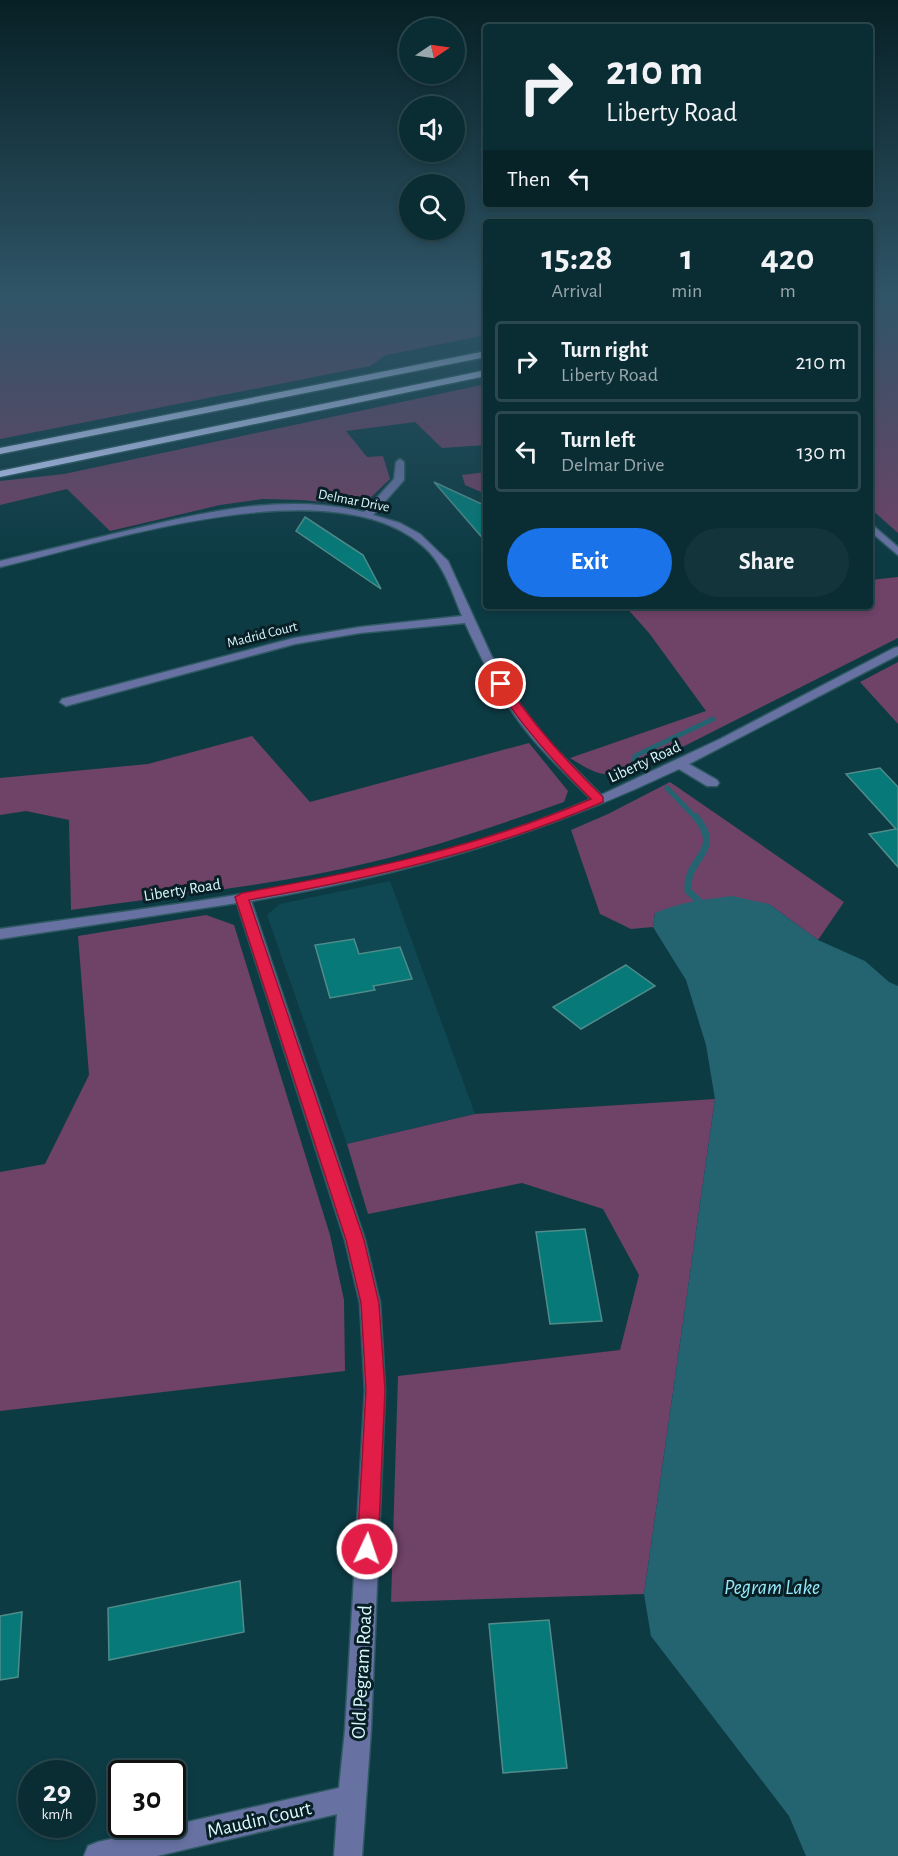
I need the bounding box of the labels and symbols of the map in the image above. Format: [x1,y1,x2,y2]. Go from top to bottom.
north arrow [399,18,465,84]
street label: Delmar Drive [317,487,391,515]
street label: Madrid Court [226,619,299,650]
pin [475,658,526,709]
street label: Liberty Road [606,738,683,786]
street label: Liberty Road [143,876,222,905]
position arrow [335,1517,399,1581]
water label: Pegram Lake [724,1577,820,1598]
street label: Old Pegram Road [349,1605,375,1739]
speed limit sign: 30 [108,1760,186,1838]
street label: Maudin Court [205,1798,314,1842]

